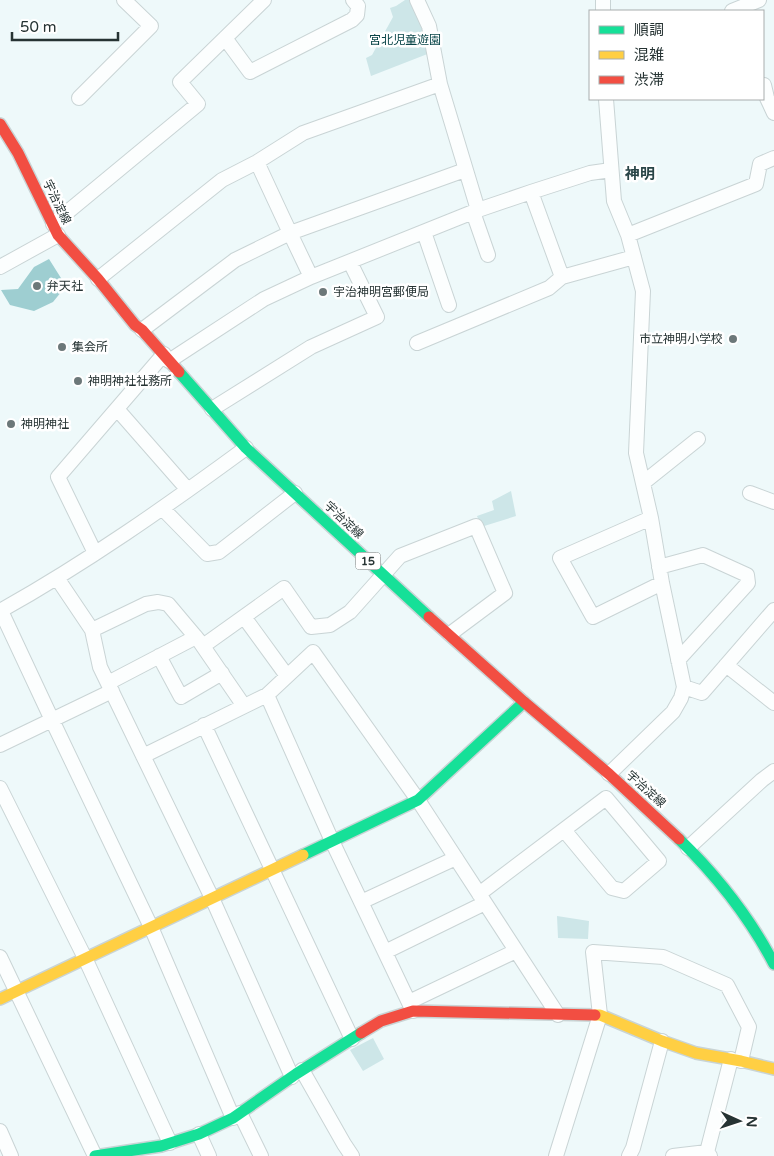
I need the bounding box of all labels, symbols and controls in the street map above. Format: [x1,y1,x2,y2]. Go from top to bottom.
scale bar [12,10,119,42]
legend [589,10,764,100]
text: 50 m [20,18,57,36]
text: 順調 [634,21,664,39]
park label: 宮北児童遊園 [369,33,441,47]
text: 混雑 [634,46,664,64]
text: 渋滞 [634,71,664,89]
district label: 神明 [624,165,655,183]
street label: 宇治淀線 [40,177,74,227]
place label: 弁天社 [47,279,83,293]
marker: 弁天社 [31,280,43,292]
place label: 宇治神明宮郵便局 [333,285,429,299]
marker: 宇治神明宮郵便局 [317,286,329,298]
place label: 市立神明小学校 [639,332,723,346]
marker: 市立神明小学校 [727,333,739,345]
place label: 集会所 [72,340,108,354]
marker: 集会所 [56,341,68,353]
place label: 神明神社社務所 [88,374,172,388]
marker: 神明神社社務所 [72,375,84,387]
place label: 神明神社 [21,417,69,431]
marker: 神明神社 [5,418,17,430]
street label: 宇治淀線 [322,499,366,541]
road number: 15 [356,552,380,570]
street label: 宇治淀線 [623,768,669,810]
north arrow [714,1096,764,1146]
text: N [743,1116,760,1128]

